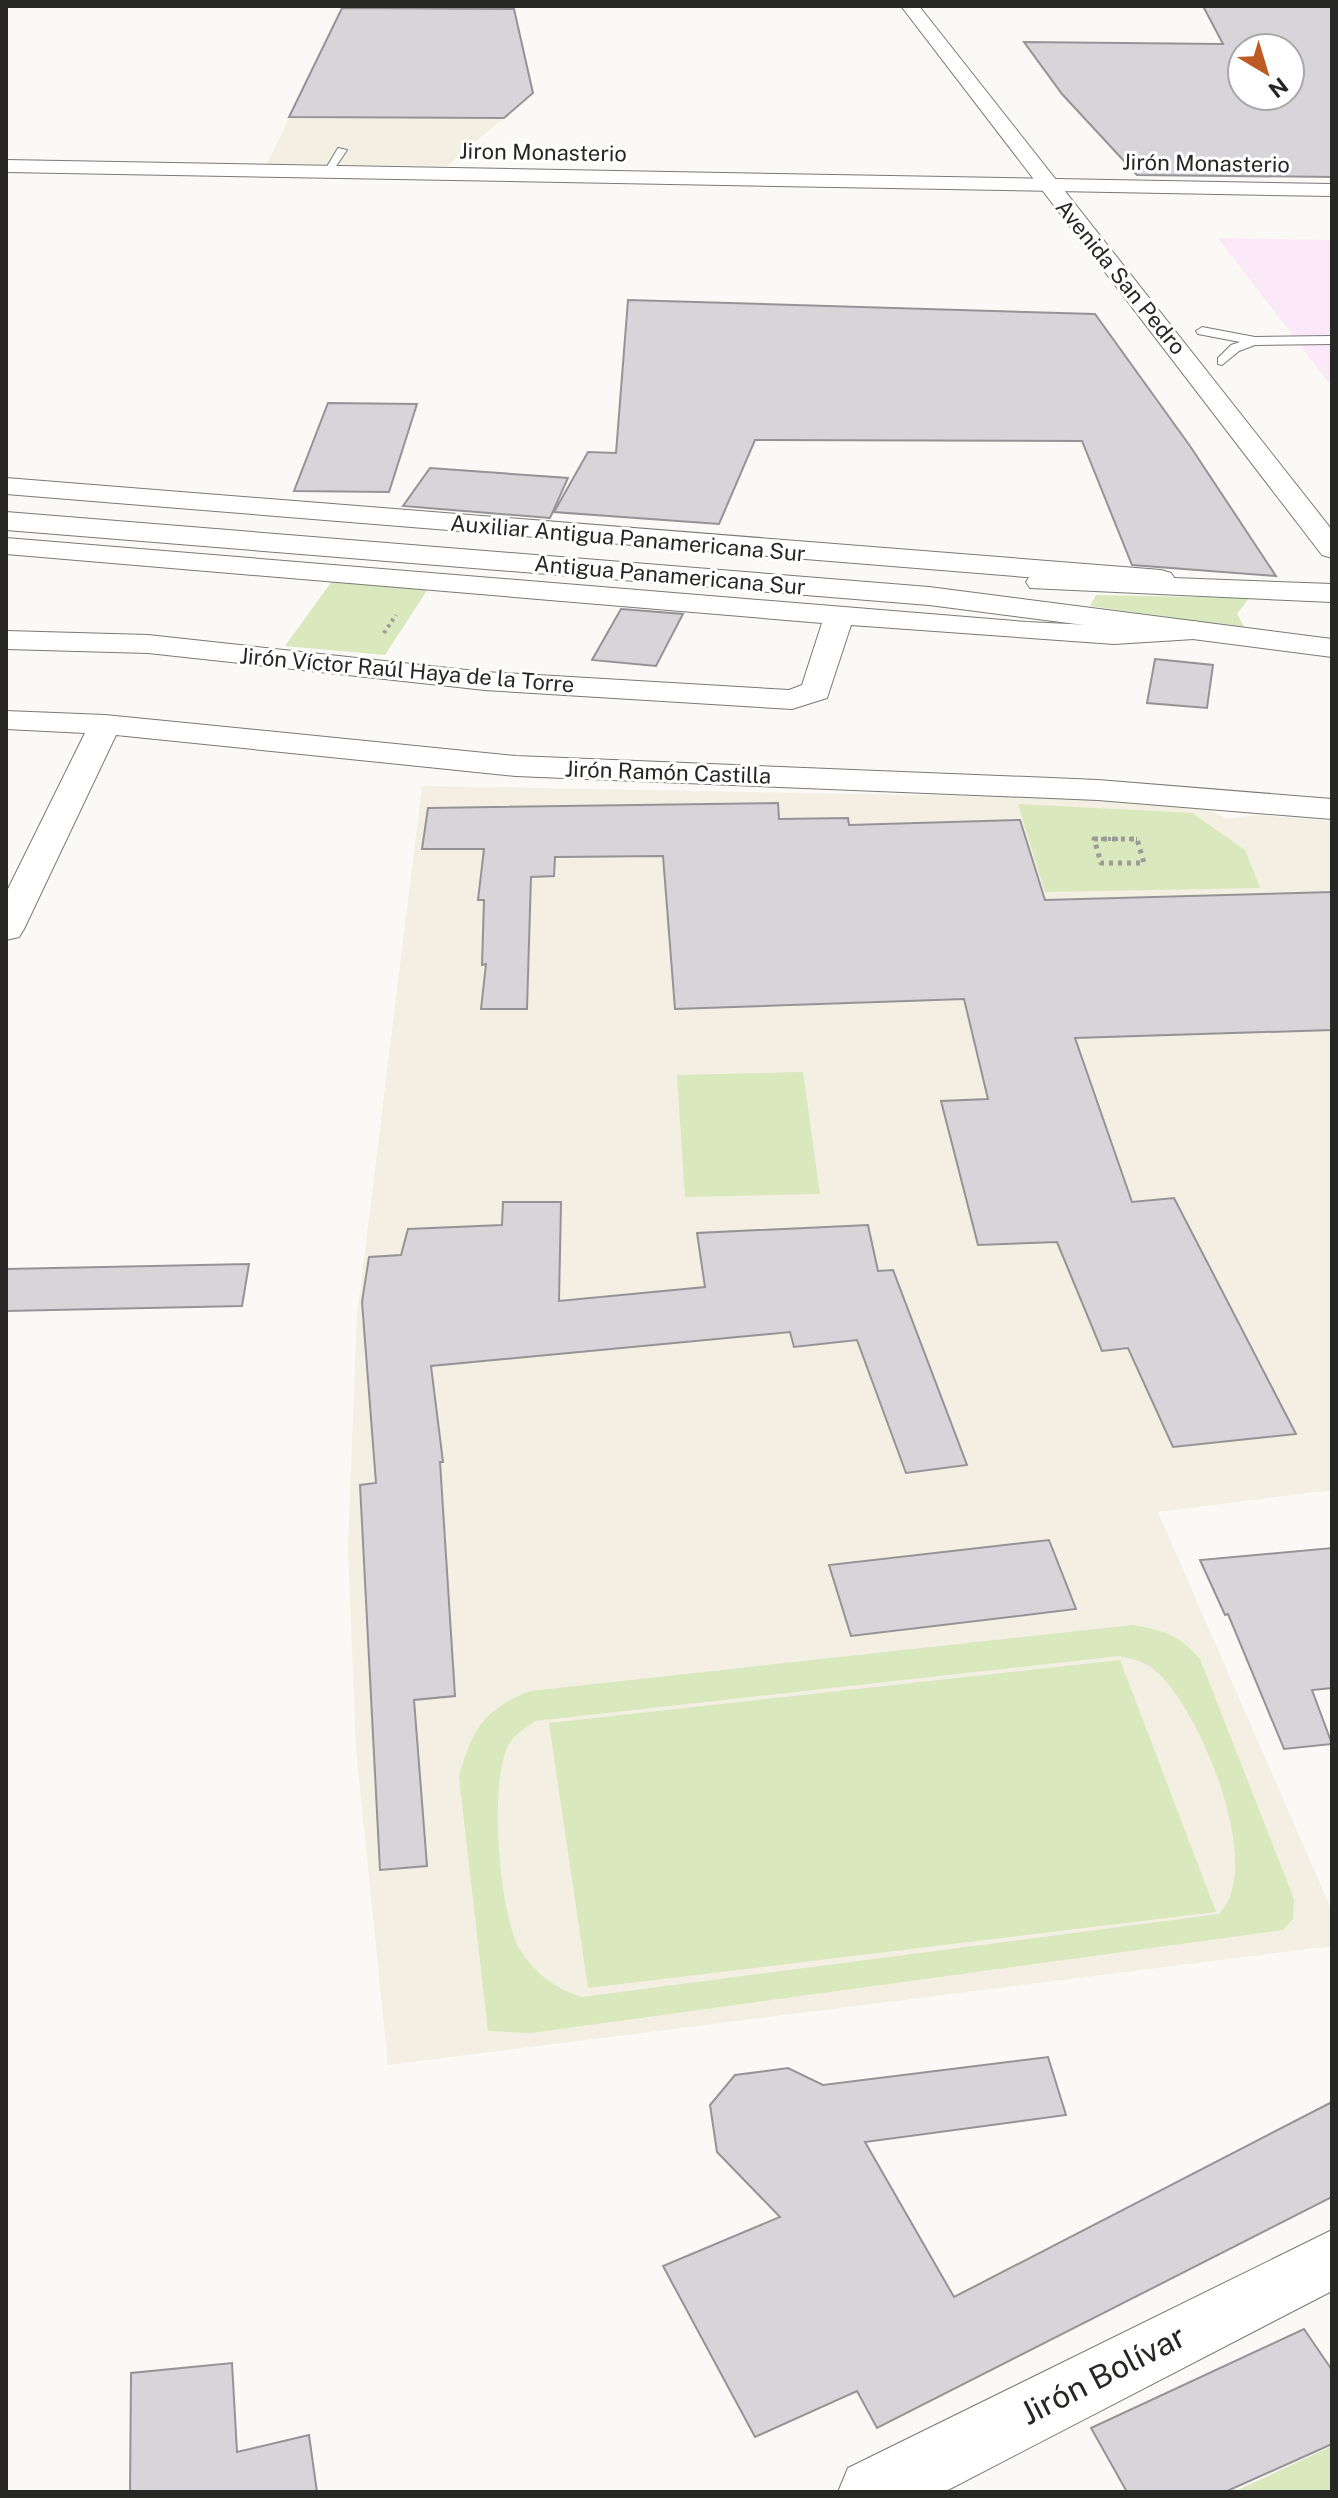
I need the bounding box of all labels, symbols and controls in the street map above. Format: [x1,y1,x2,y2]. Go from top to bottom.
north arrow [1226,32,1306,112]
text: N [1264,72,1293,103]
street label: Jiron Monasterio [459,138,627,166]
street label: Jirón Monasterio [1122,149,1290,177]
street label: Avenida San Pedro [1051,194,1191,360]
street label: Auxiliar Antigua Panamericana Sur [449,510,807,566]
street label: Antigua Panamericana Sur [533,550,807,600]
street label: Jirón Víctor Raúl Haya de la Torre [239,642,575,698]
street label: Jirón Ramón Castilla [564,755,772,789]
street label: Jirón Bolívar [1014,2317,1191,2432]

